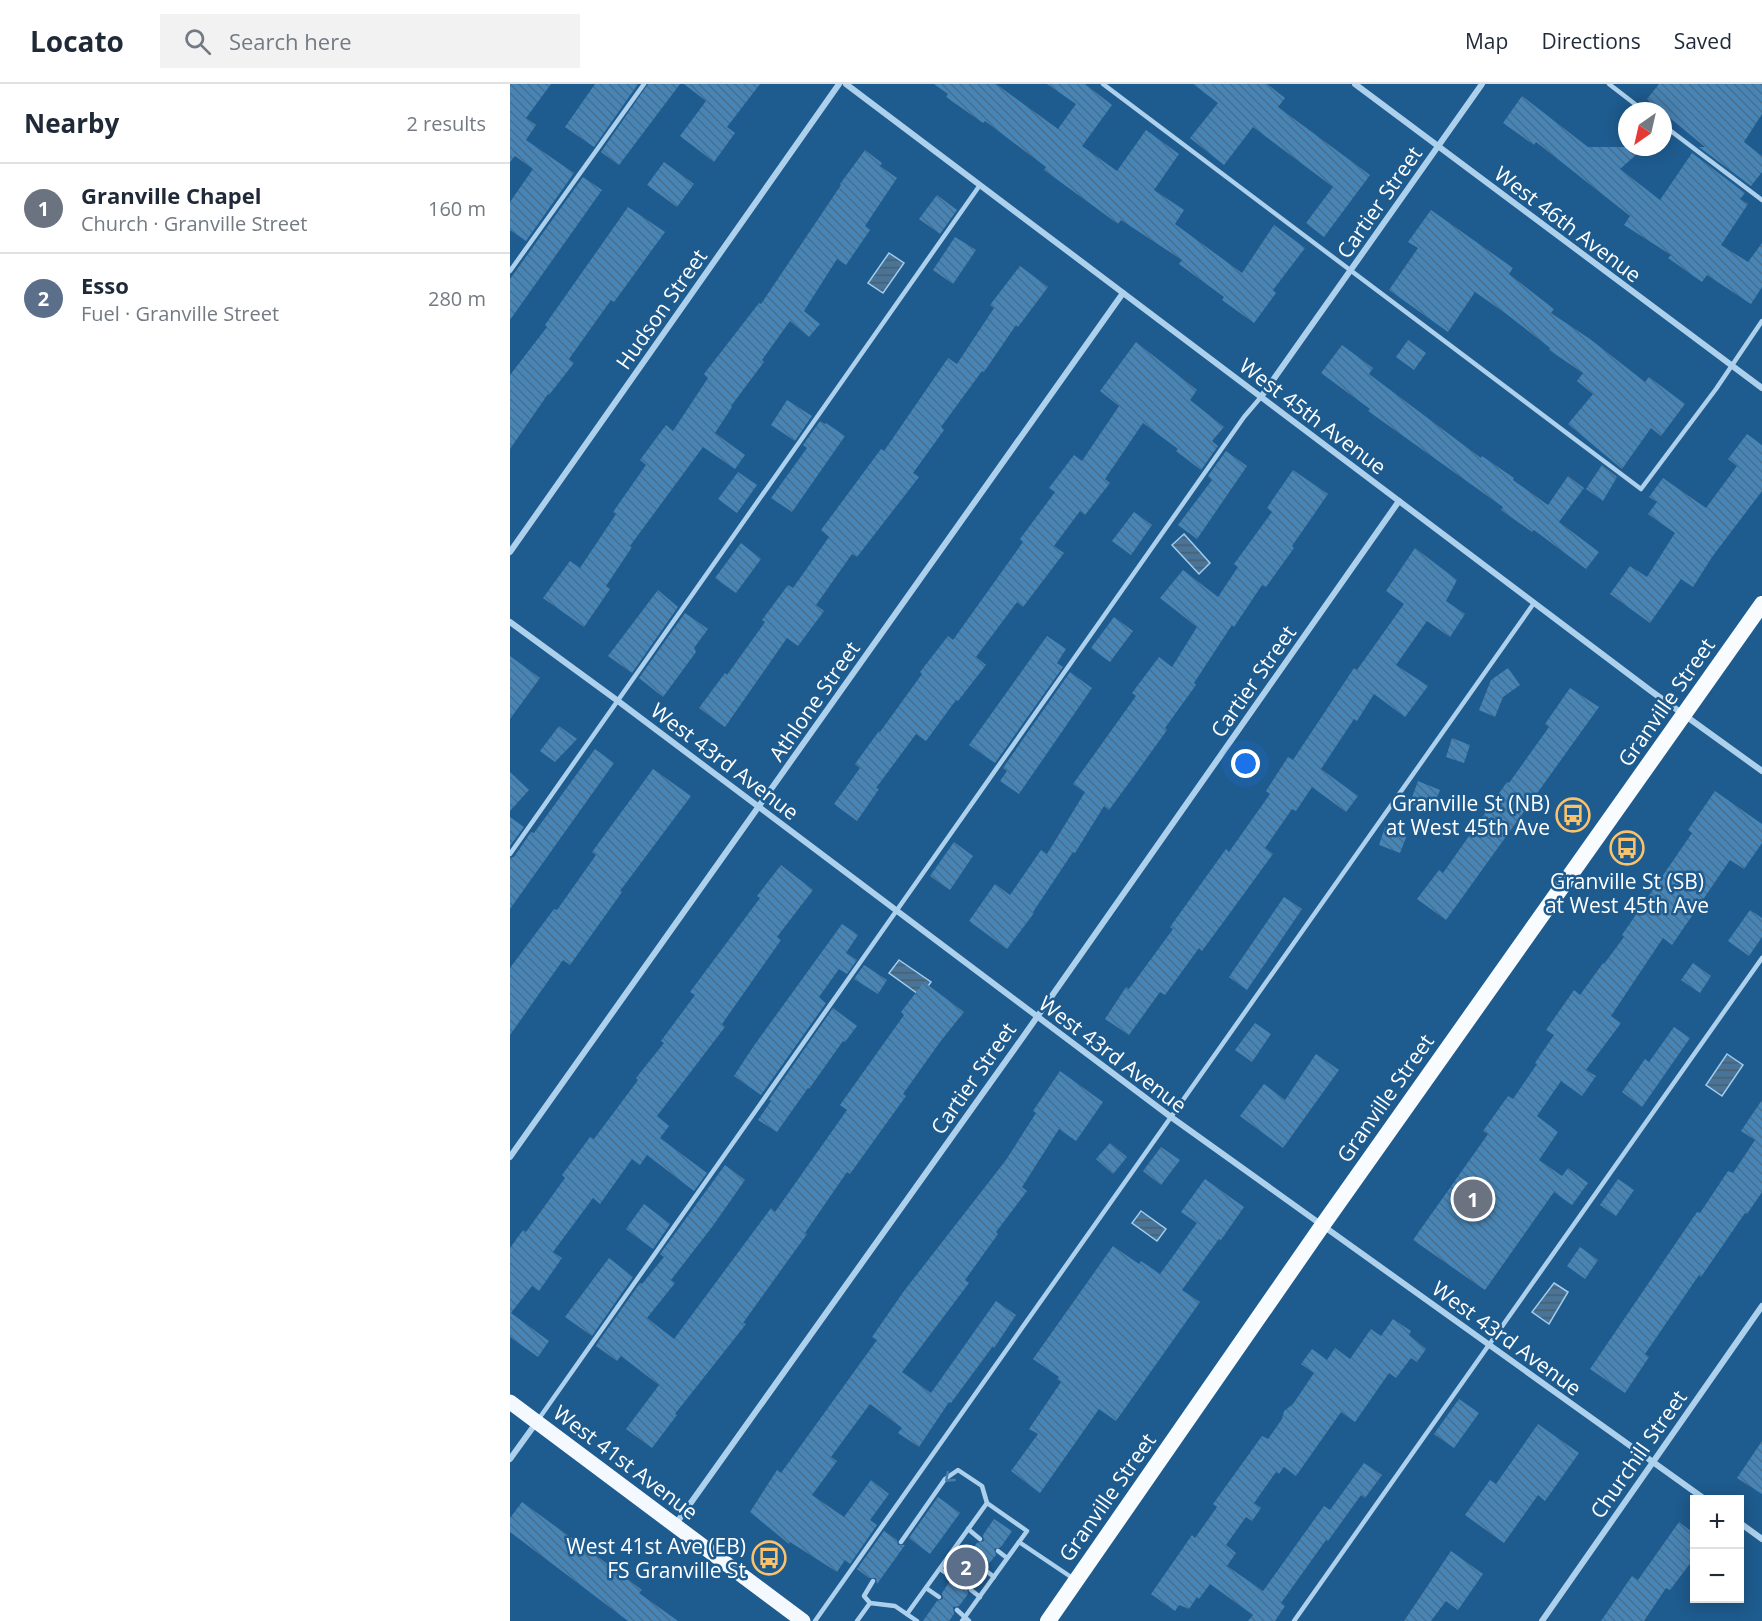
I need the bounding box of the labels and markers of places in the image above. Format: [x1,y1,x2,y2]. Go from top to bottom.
place label: Granville St (NB) at West 45th Ave [1386,789,1550,841]
bus stop icon: Granville St (NB) at West 45th Ave [1555,797,1591,833]
bus stop icon: Granville St (SB) at West 45th Ave [1609,830,1645,866]
place label: Granville St (SB) at West 45th Ave [1545,867,1709,919]
pin: 1 [1454,1176,1492,1222]
place label: West 41st Ave (EB) FS Granville St [566,1532,746,1584]
bus stop icon: West 41st Ave (EB) FS Granville St [751,1540,787,1576]
pin: 2 [946,1544,986,1590]

